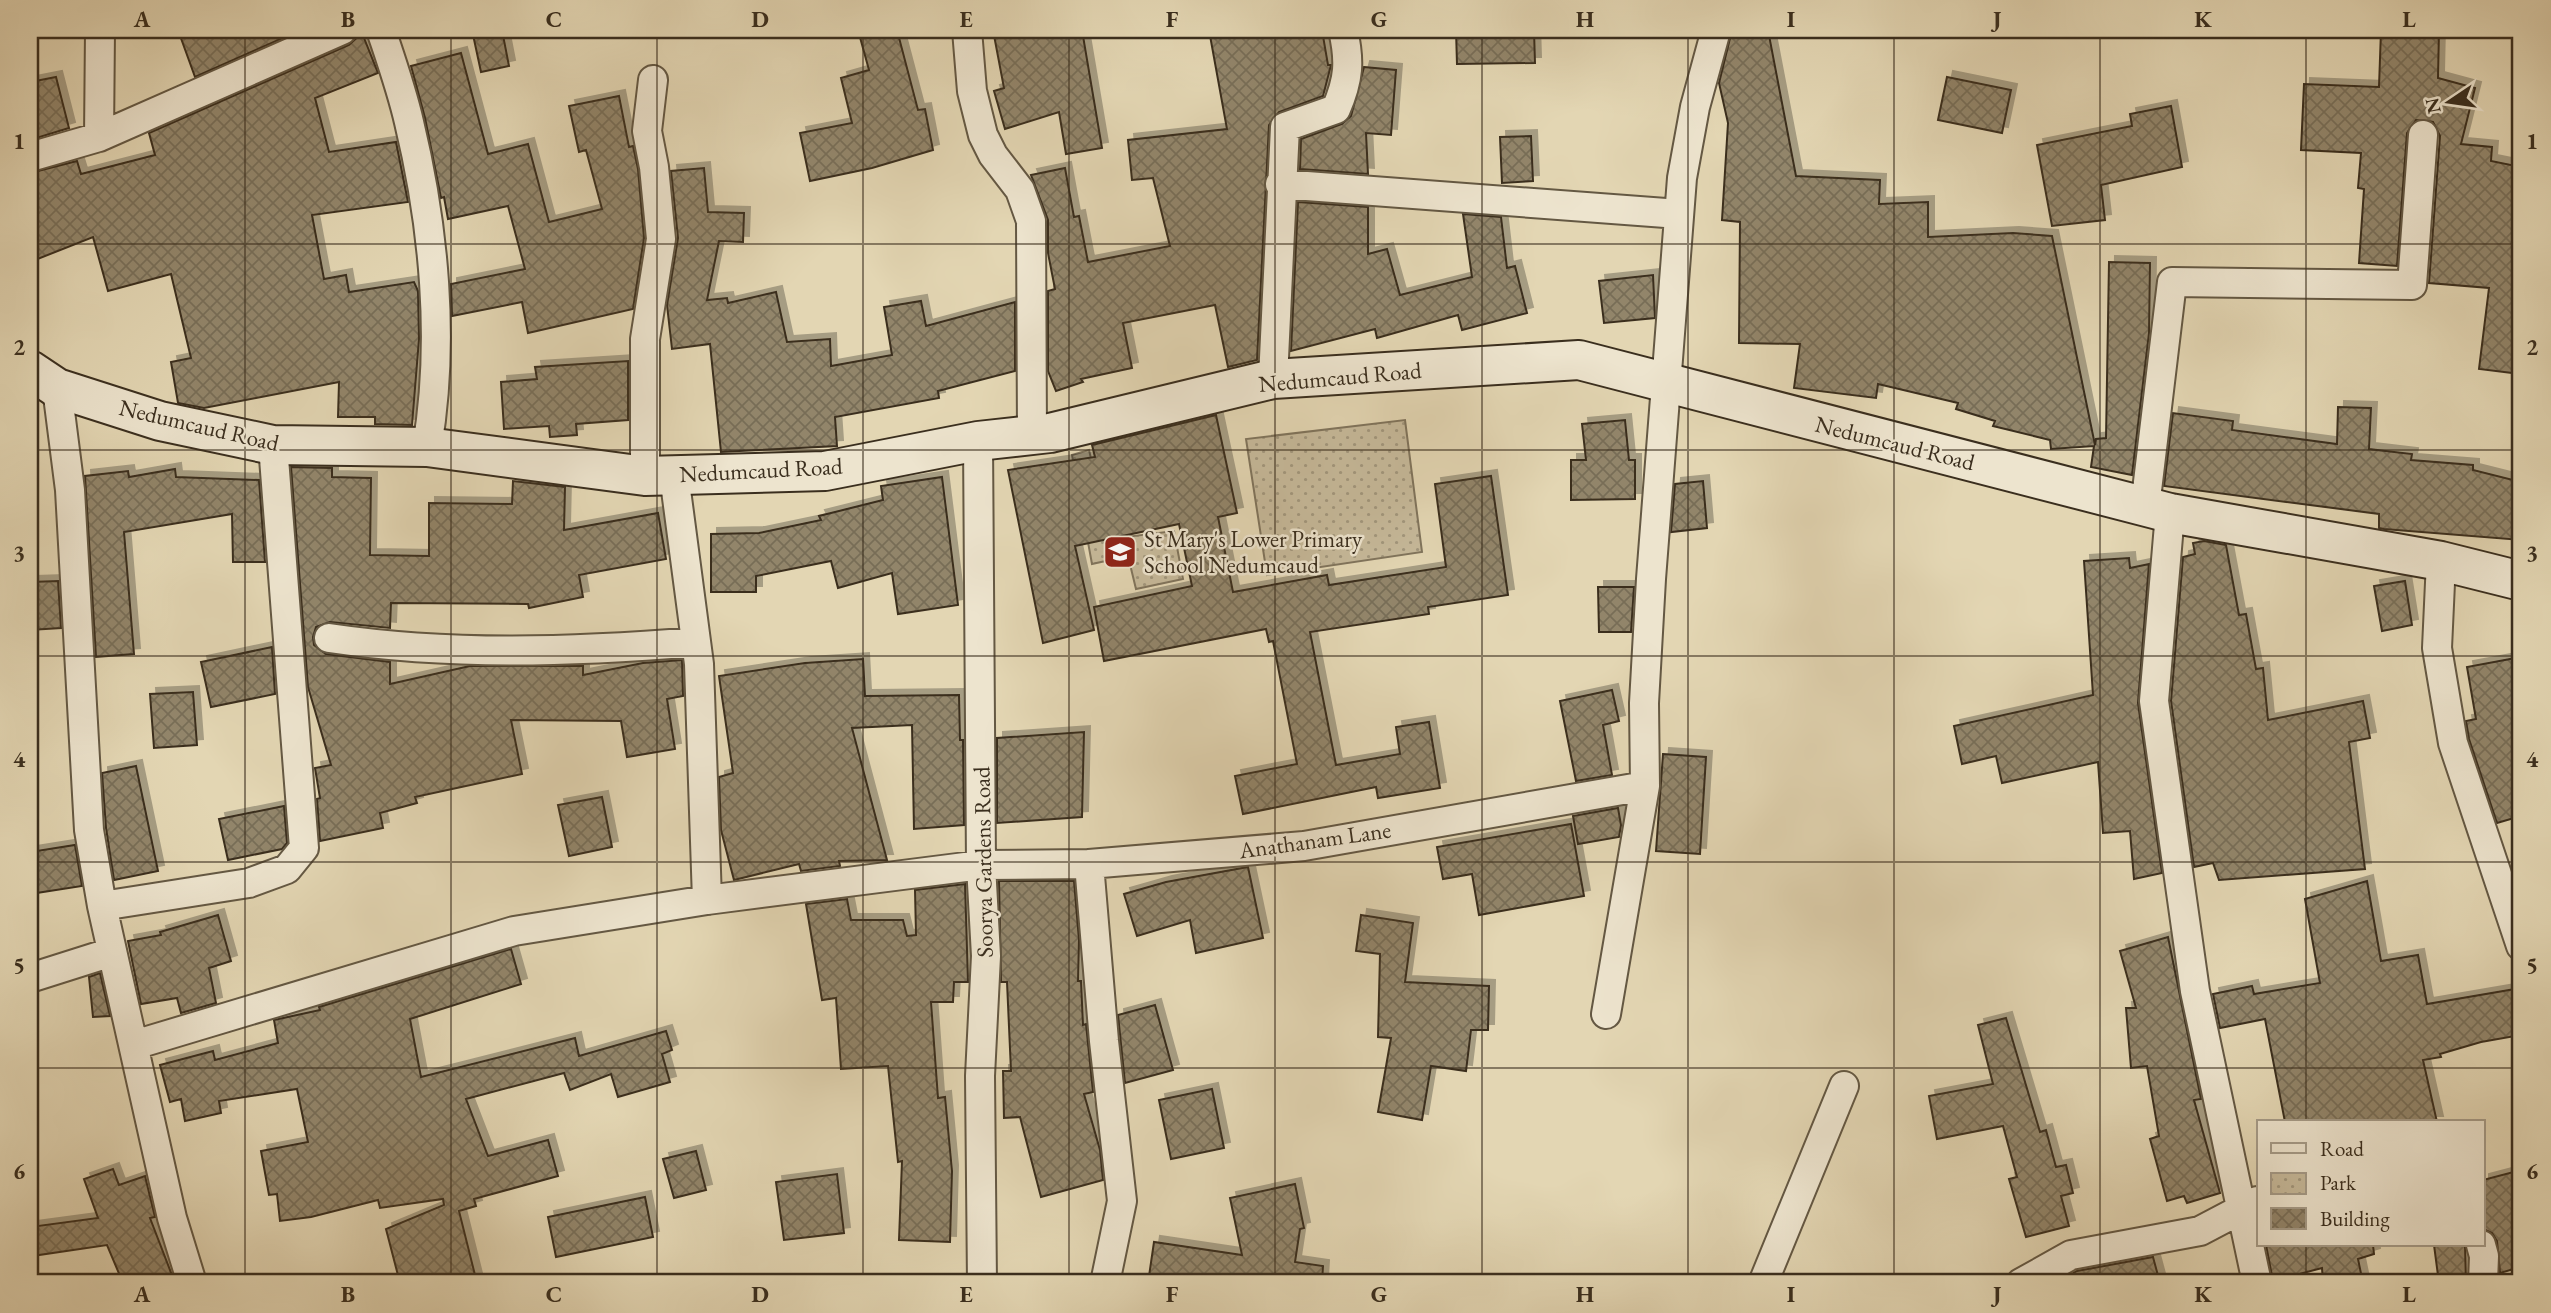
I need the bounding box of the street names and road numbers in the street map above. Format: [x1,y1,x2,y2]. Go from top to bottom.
street label: Nedumcaud Road [1257,355,1423,399]
street label: Nedumcaud Road [116,392,282,458]
street label: Nedumcaud Road [1812,409,1978,477]
street label: Nedumcaud Road [679,451,844,489]
street label: Soorya Gardens Road [966,766,1000,958]
street label: Anathanam Lane [1236,814,1393,866]

